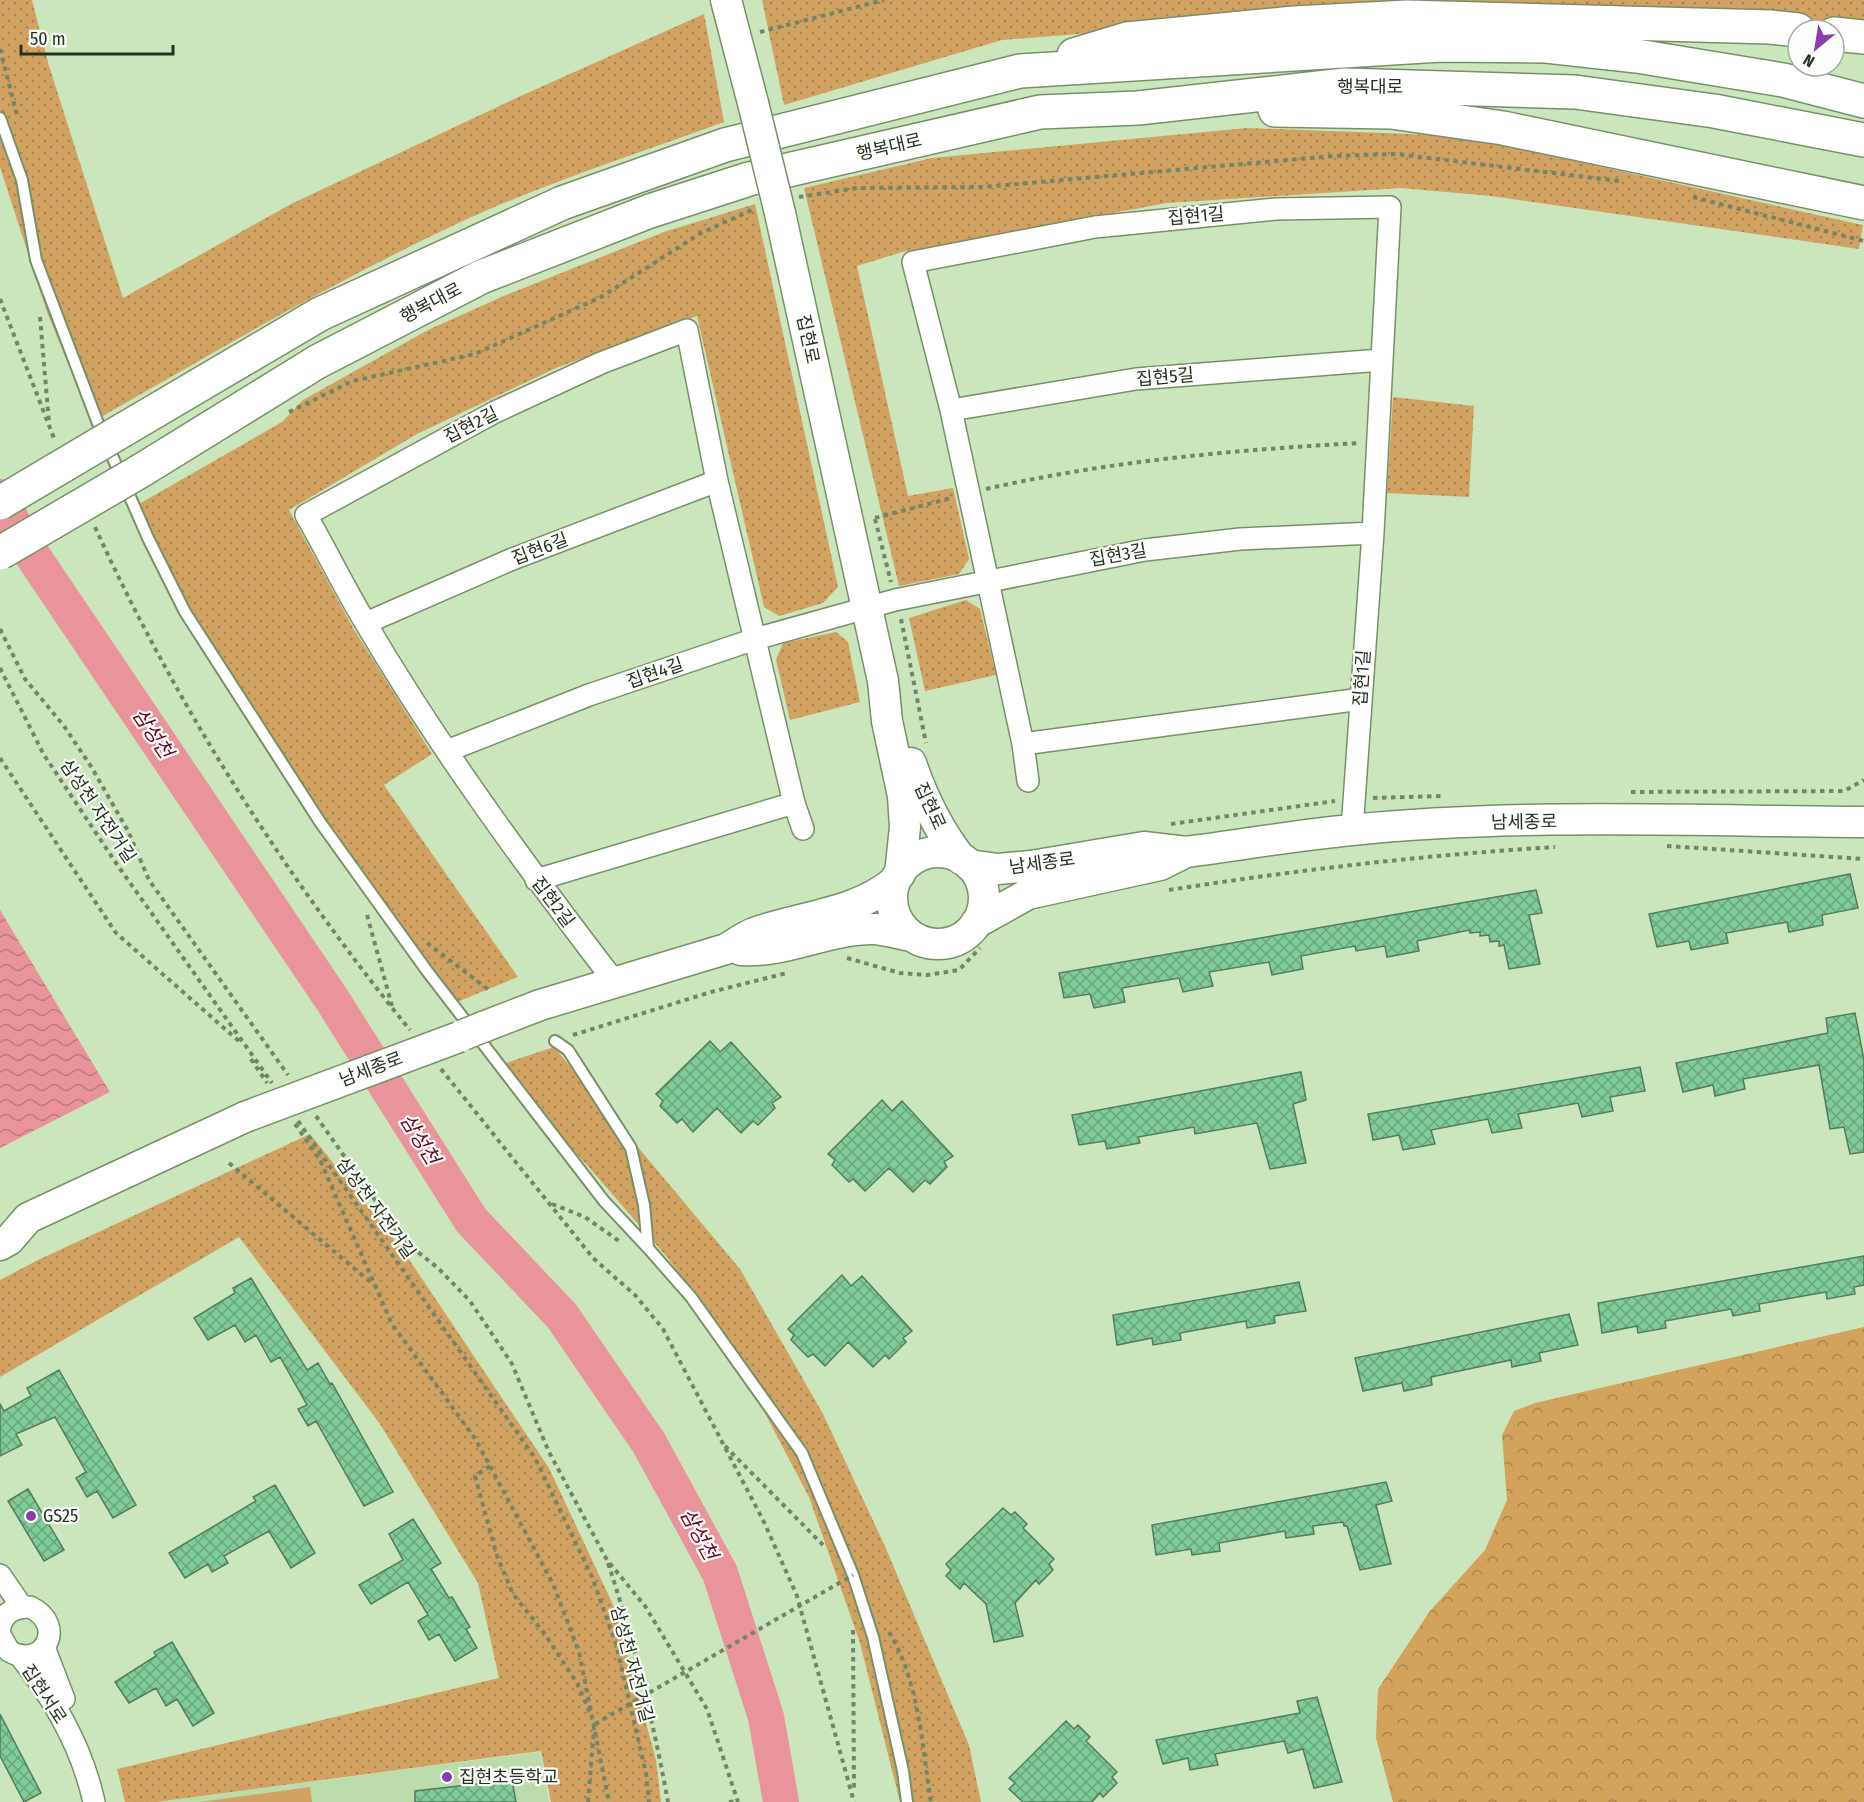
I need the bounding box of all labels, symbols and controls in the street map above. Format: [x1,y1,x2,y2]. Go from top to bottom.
scale bar [21,18,172,56]
north arrow [1786,18,1846,78]
text: 50 m [30,28,66,50]
text: N [1800,50,1818,71]
street label: 행복대로 [1337,76,1403,98]
street label: 행복대로 [854,129,924,165]
street label: 집현1길 [1167,203,1225,229]
street label: 행복대로 [397,278,465,328]
street label: 집현로 [792,312,824,366]
street label: 집현5길 [1135,364,1195,390]
street label: 집현2길 [440,402,502,448]
street label: 집현6길 [509,528,571,570]
street label: 집현3길 [1088,539,1148,571]
street label: 집현1길 [1349,649,1375,707]
street label: 집현4길 [624,653,686,693]
water label: 삼성천 [128,703,180,765]
street label: 삼성천 자전거길 [55,755,141,867]
street label: 집현로 [910,779,950,833]
street label: 남세종로 [1491,810,1557,834]
street label: 남세종로 [1008,847,1076,879]
street label: 집현2길 [527,872,579,932]
street label: 남세종로 [336,1047,406,1091]
water label: 삼성천 [395,1109,446,1171]
street label: 삼성천 자전거길 [332,1153,420,1263]
water label: 삼성천 [675,1504,724,1566]
place label: GS25 [43,1505,78,1527]
marker: GS25 [24,1509,38,1523]
street label: 삼성천 자전거길 [606,1603,658,1725]
street label: 집현서로 [17,1660,71,1728]
place label: 집현초등학교 [459,1766,558,1788]
marker: 집현초등학교 [440,1770,454,1784]

